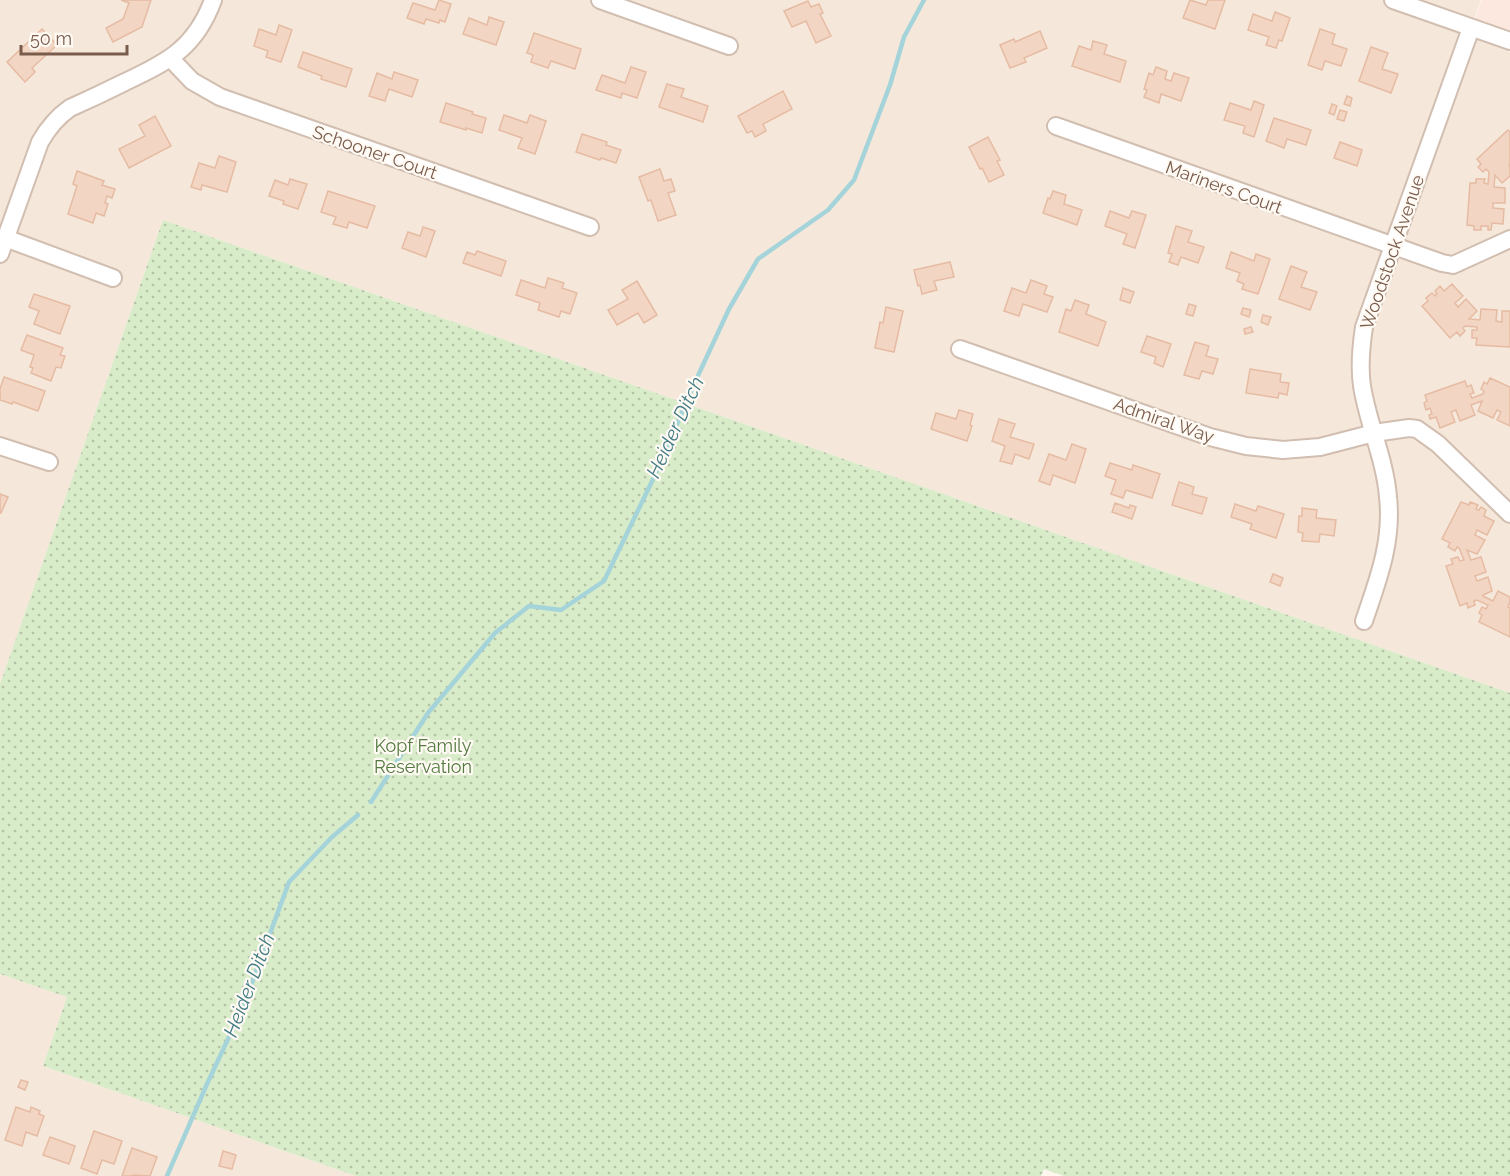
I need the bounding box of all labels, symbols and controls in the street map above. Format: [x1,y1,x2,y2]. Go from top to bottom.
scale bar [21,18,128,56]
text: 50 m [30,28,72,49]
street label: Schooner Court [310,121,440,183]
street label: Mariners Court [1163,156,1285,218]
street label: Woodstock Avenue [1356,172,1428,332]
water label: Heider Ditch [641,372,709,482]
street label: Admiral Way [1111,393,1217,447]
park label: Kopf Family Reservation [374,735,472,777]
water label: Heider Ditch [218,930,280,1040]

